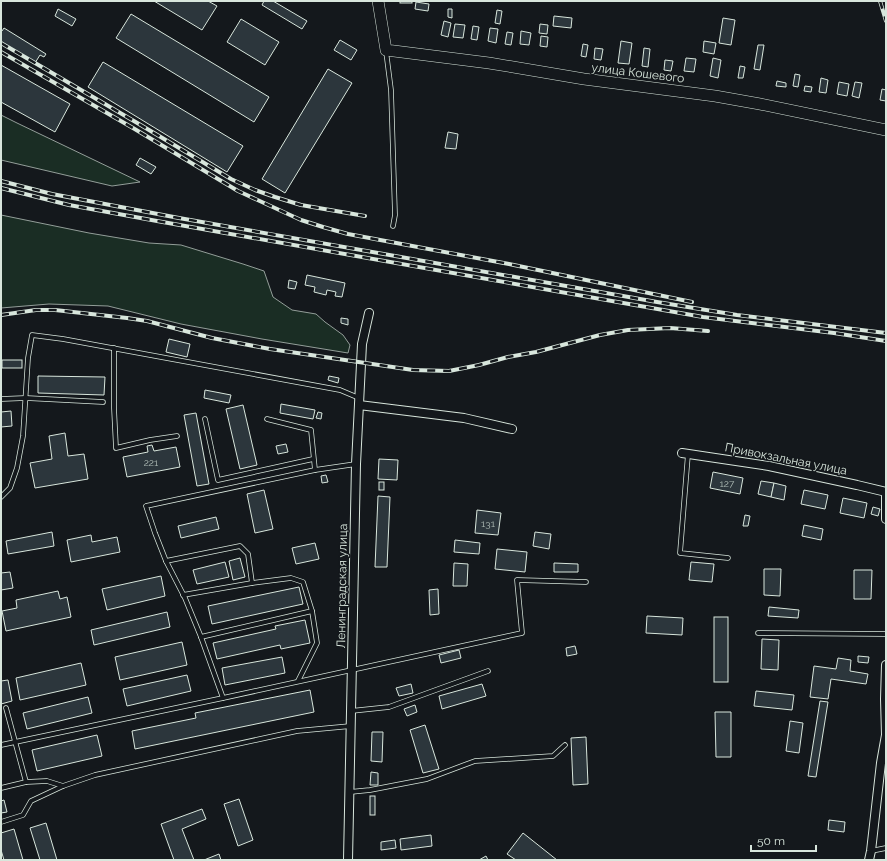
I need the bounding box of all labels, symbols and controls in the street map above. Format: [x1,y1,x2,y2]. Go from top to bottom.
street label: улица Кошевого [591,60,685,86]
street label: Привокзальная улица [724,440,848,478]
house number: 221 [144,457,159,468]
house number: 127 [720,478,735,489]
house number: 131 [481,518,496,529]
street label: Ленинградская улица [334,523,350,649]
scale bar [751,827,816,853]
text: 50 m [757,834,785,848]

